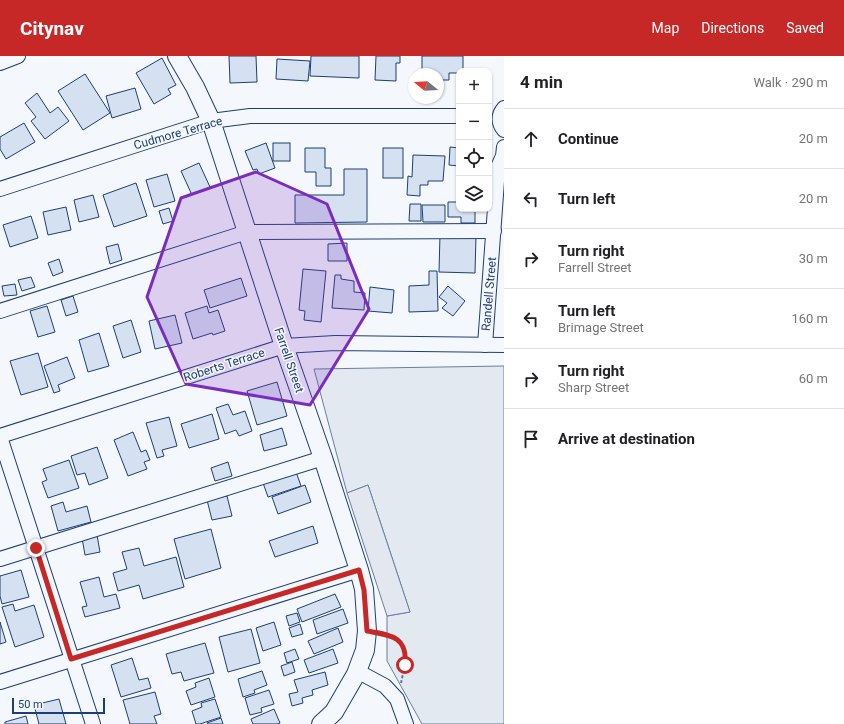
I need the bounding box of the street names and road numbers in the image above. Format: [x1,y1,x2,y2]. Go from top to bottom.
street label: Cudmore Terrace [132,114,224,152]
street label: Randell Street [479,256,499,332]
street label: Farrell Street [271,326,307,394]
street label: Roberts Terrace [182,345,266,385]

